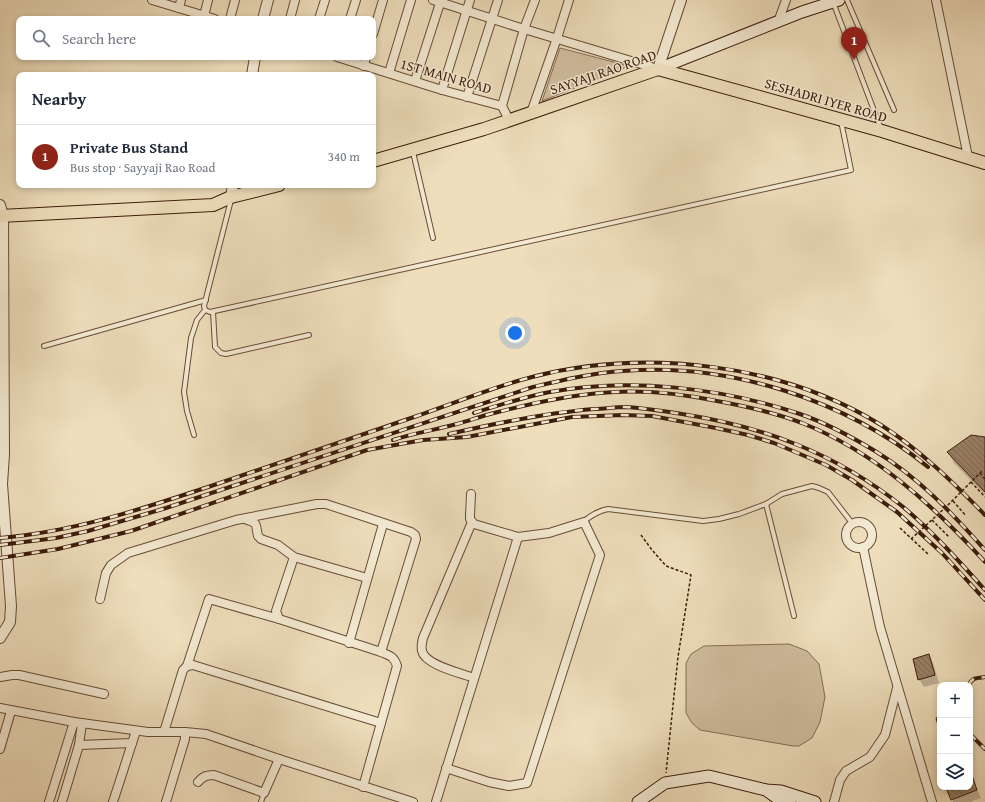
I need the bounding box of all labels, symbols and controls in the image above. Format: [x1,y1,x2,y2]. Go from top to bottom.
search box [16,16,376,60]
icon: search [30,27,52,49]
pin: 1 [841,27,867,60]
text: Search here [62,28,136,49]
street label: SAYYAJI RAO ROAD [547,44,659,100]
street label: 1ST MAIN ROAD [398,53,494,99]
street label: SESHADRI IYER ROAD [762,73,890,127]
text: Nearby [32,86,86,111]
text: Private Bus Stand [70,137,188,158]
text: 1 [42,147,48,166]
text: 340 m [328,147,360,166]
text: Bus stop · Sayyaji Rao Road [70,158,215,177]
your location [505,323,525,343]
map controls [937,682,973,790]
button: + [937,682,973,718]
button: − [937,718,973,754]
button: layers [937,754,973,790]

